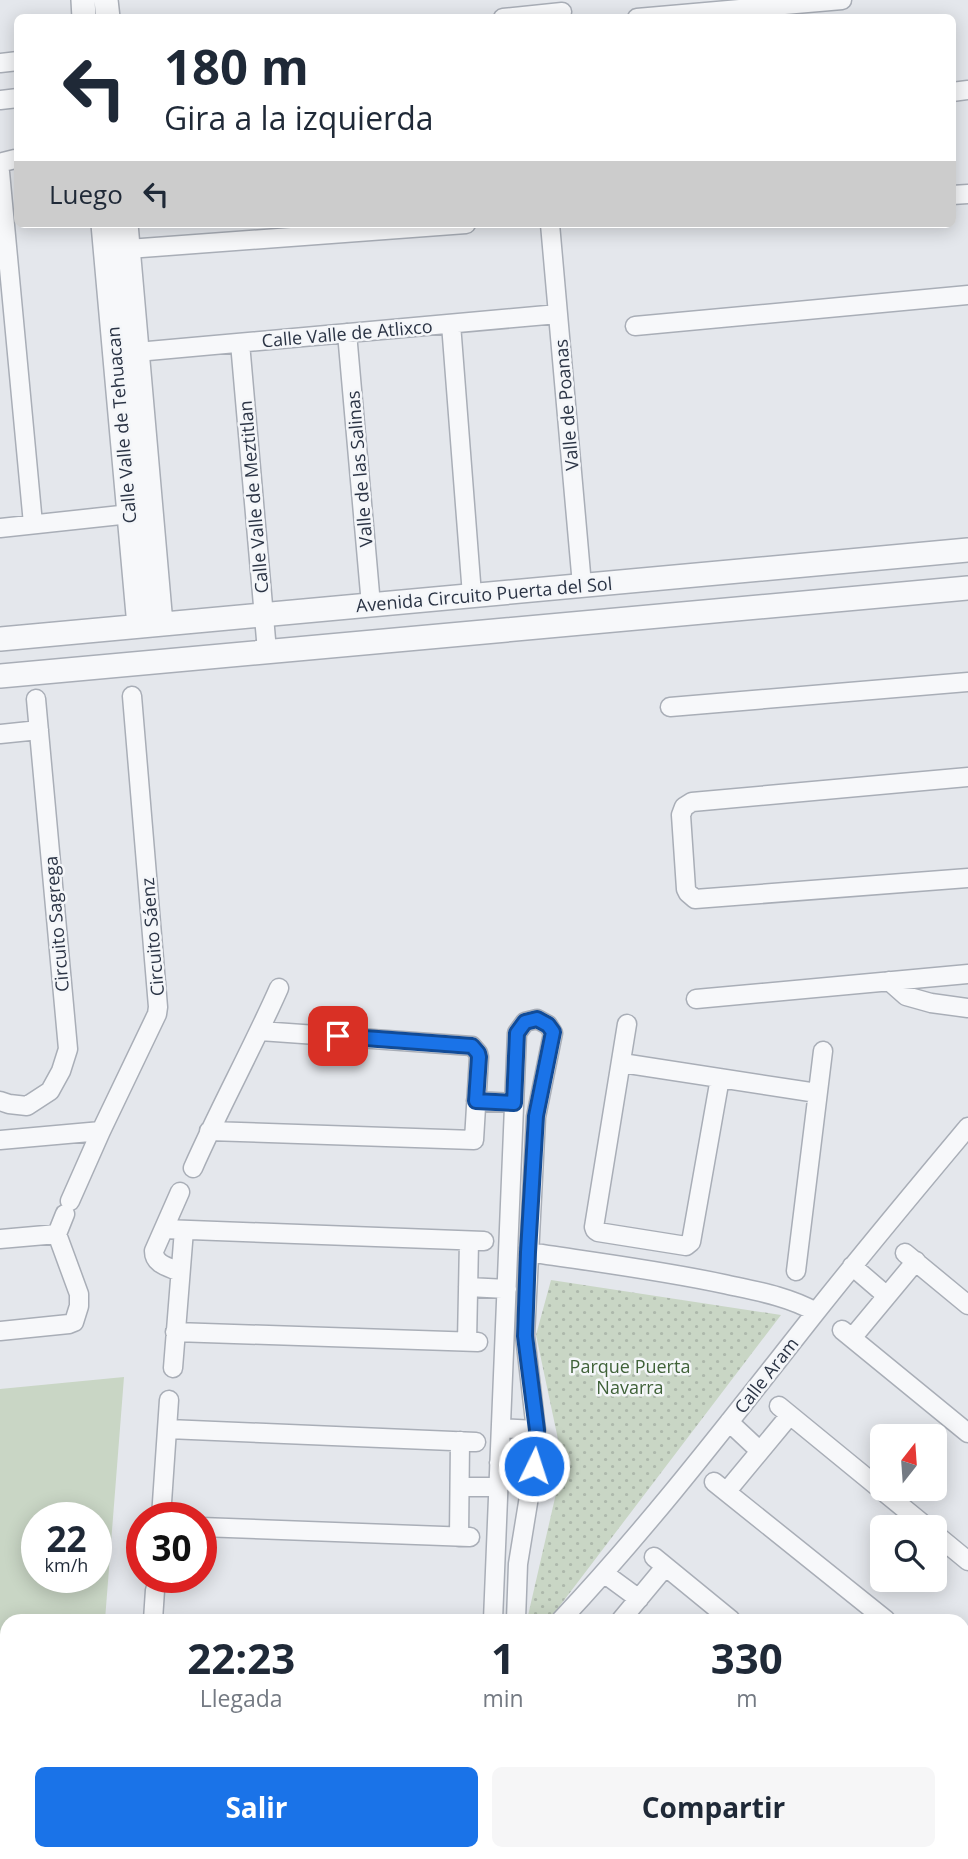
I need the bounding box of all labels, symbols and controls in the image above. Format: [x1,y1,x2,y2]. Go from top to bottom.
text: 180 m [164,33,309,99]
icon: left [49,42,140,133]
text: Gira a la izquierda [164,96,434,139]
icon: left [137,175,175,213]
text: Luego [49,176,123,212]
street label: Calle Valle de Atlixco [261,314,433,352]
street label: Calle Valle de Tehuacan [100,326,142,524]
street label: Valle de Poanas [548,338,584,472]
street label: Valle de las Salinas [340,390,378,548]
street label: Calle Valle de Meztitlan [233,400,273,594]
street label: Avenida Circuito Puerta del Sol [355,571,613,617]
street label: Circuito Sagrega [38,855,74,993]
street label: Circuito Sáenz [135,877,169,997]
pin [308,1006,368,1066]
icon: arrive [319,1017,357,1055]
street label: Calle Aram [729,1332,803,1418]
park label: Parque Puerta Navarra [570,1354,690,1399]
north arrow [870,1424,947,1502]
map controls [870,1424,947,1592]
position arrow [497,1429,571,1503]
speed limit sign: 30 [126,1502,217,1593]
text: 22 [46,1515,87,1562]
button: search [870,1515,947,1592]
text: km/h [45,1553,88,1577]
text: 22:23 [187,1629,295,1686]
text: 1 [491,1629,515,1686]
text: 330 [711,1629,783,1686]
text: Llegada [200,1682,283,1714]
text: min [482,1682,524,1714]
text: m [736,1682,757,1714]
button: Salir [35,1767,478,1847]
button: Compartir [492,1767,935,1847]

